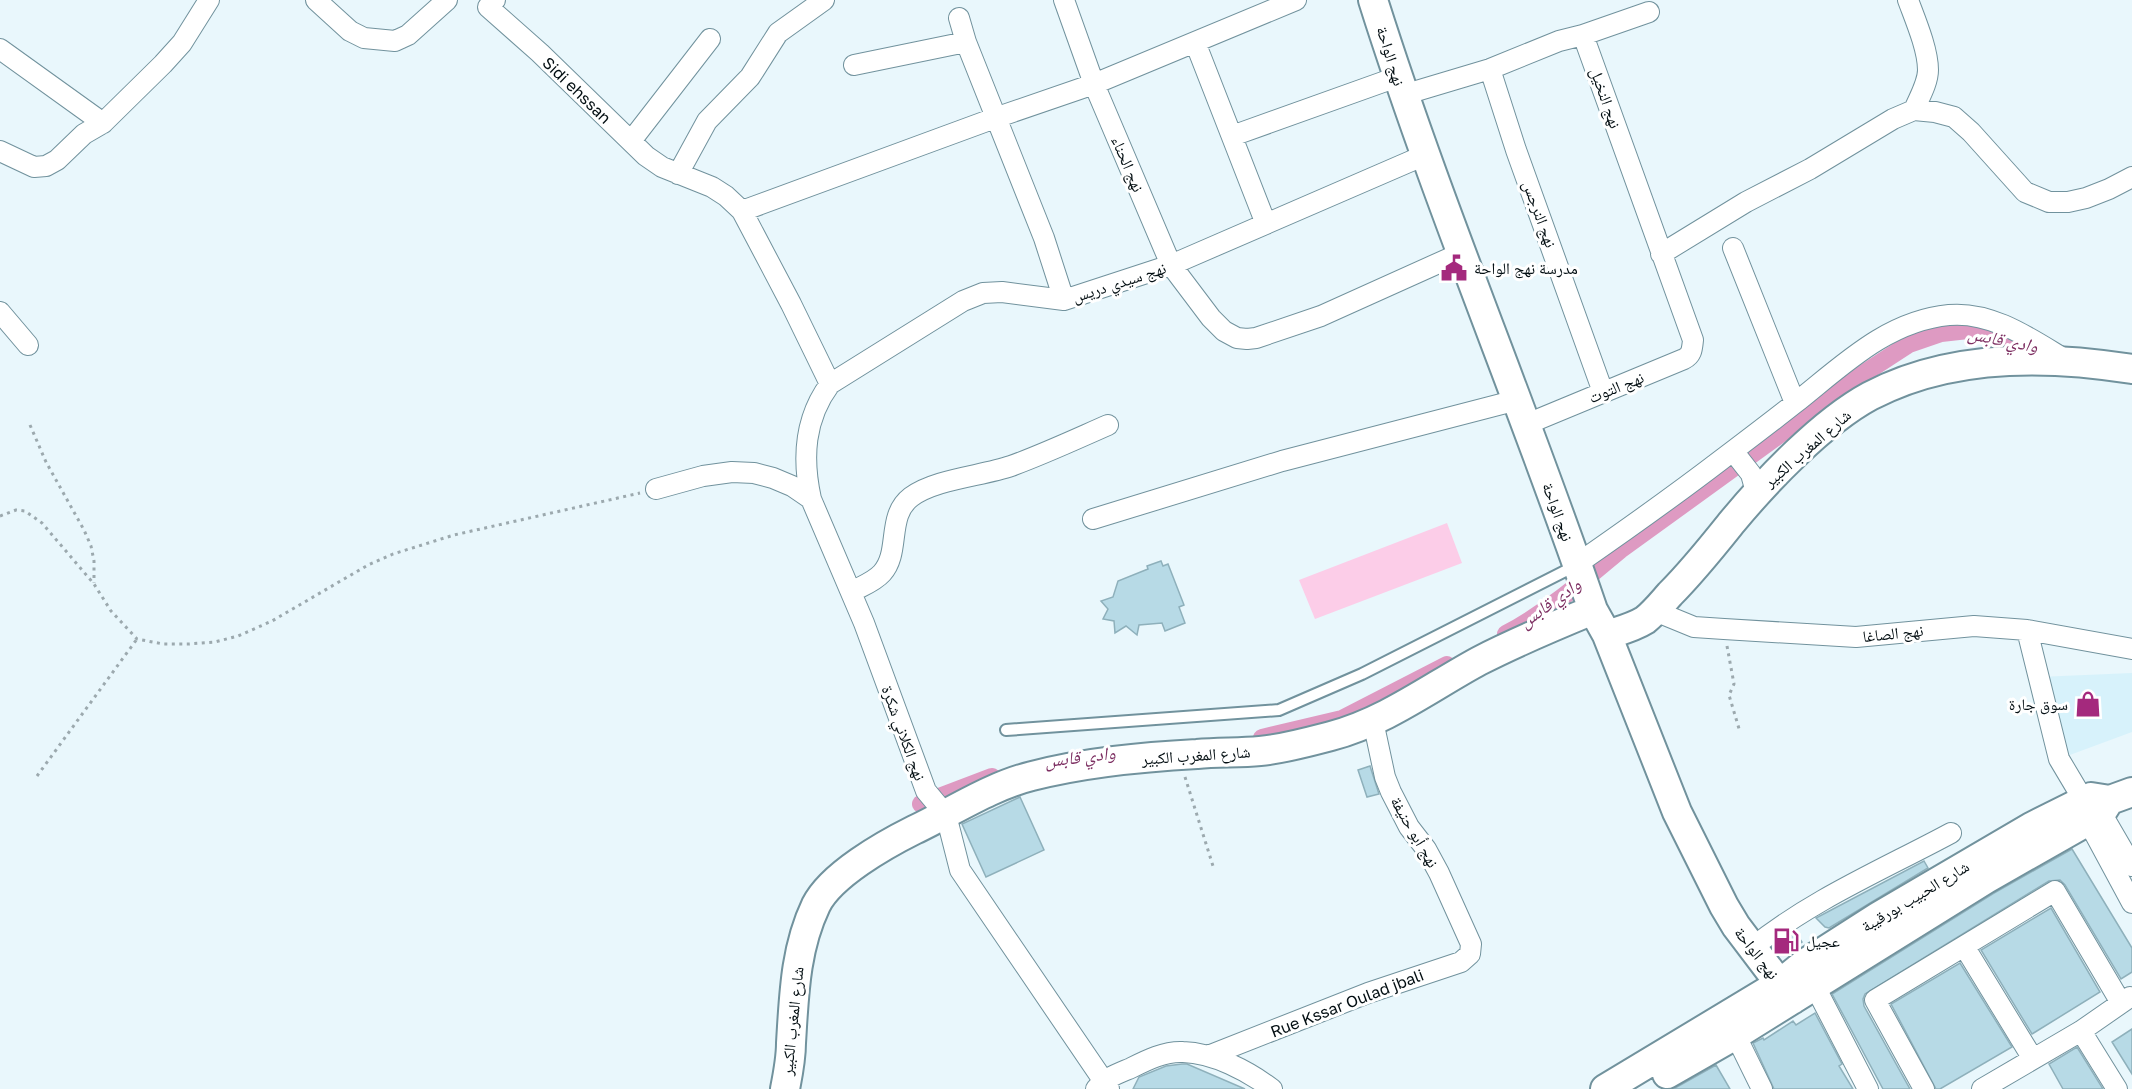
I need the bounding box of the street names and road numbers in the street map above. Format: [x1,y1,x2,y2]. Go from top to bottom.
street label: نهج الواحة [1372,24,1409,88]
street label: Sidi ehssan [539,52,615,128]
street label: نهج النخيل [1585,65,1626,131]
street label: نهج الحناء [1106,133,1149,195]
street label: نهج النرجس [1518,178,1561,251]
street label: نهج سيدي دريس [1070,257,1169,309]
street label: نهج التوت [1585,367,1647,408]
street label: شارع المغرب الكبير [1759,405,1855,493]
street label: نهج الواحة [1537,480,1578,544]
street label: نهج الصاغا [1862,620,1924,647]
street label: نهج الكلاني شكرة [875,683,930,784]
street label: شارع المغرب الكبير [1140,741,1251,770]
street label: نهج أبو حنيفة [1386,793,1443,872]
street label: شارع الحبيب بورقيبة [1857,856,1973,937]
street label: نهج الواحة [1730,923,1784,984]
street label: Rue Kssar Oulad jbali [1267,965,1427,1041]
street label: شارع المغرب الكبير [776,966,809,1077]

